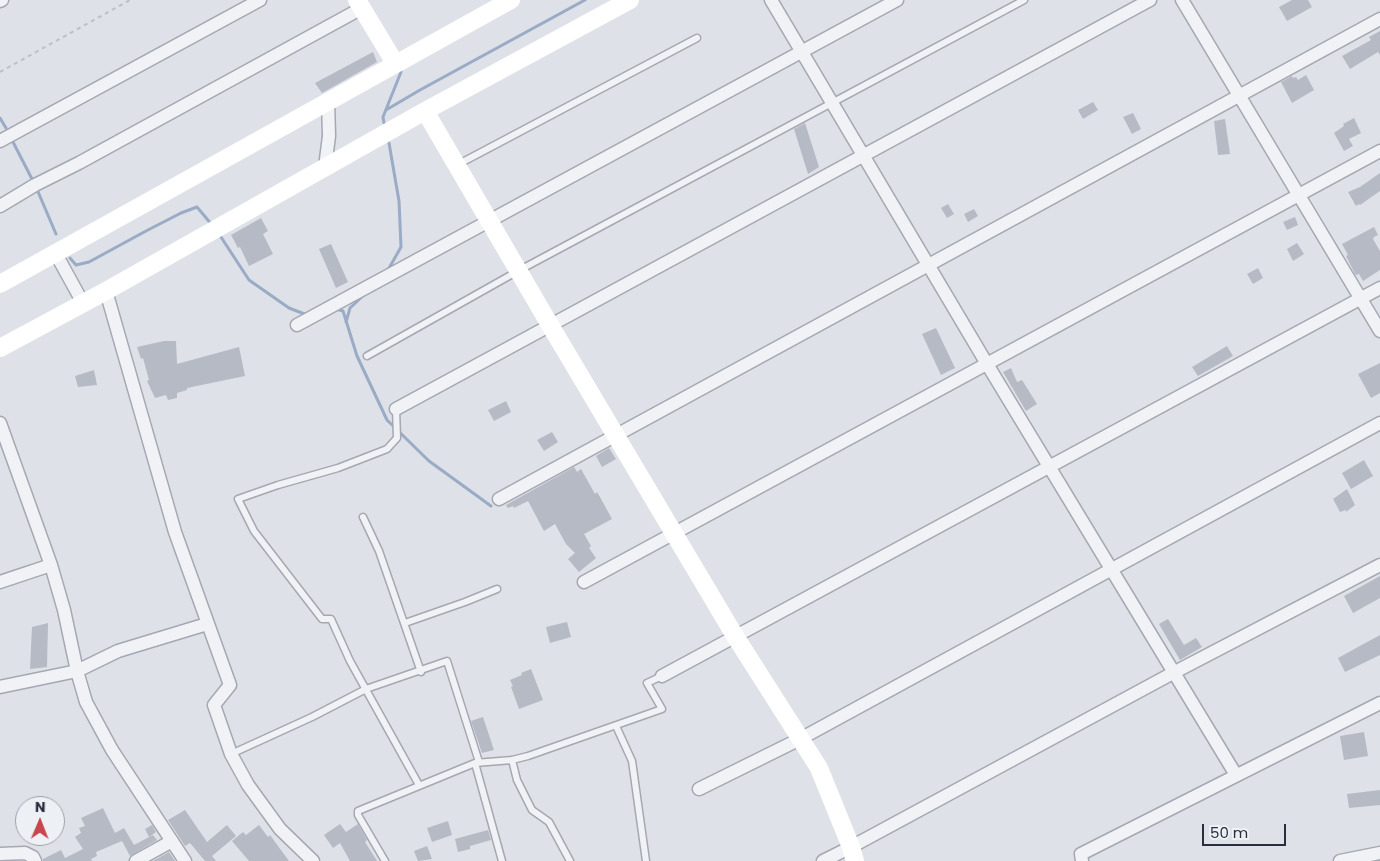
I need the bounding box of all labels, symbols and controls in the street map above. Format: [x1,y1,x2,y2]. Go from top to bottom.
north arrow [15,796,65,846]
text: N [35,797,46,817]
scale bar [1205,814,1289,846]
text: 50 m [1210,822,1248,843]

